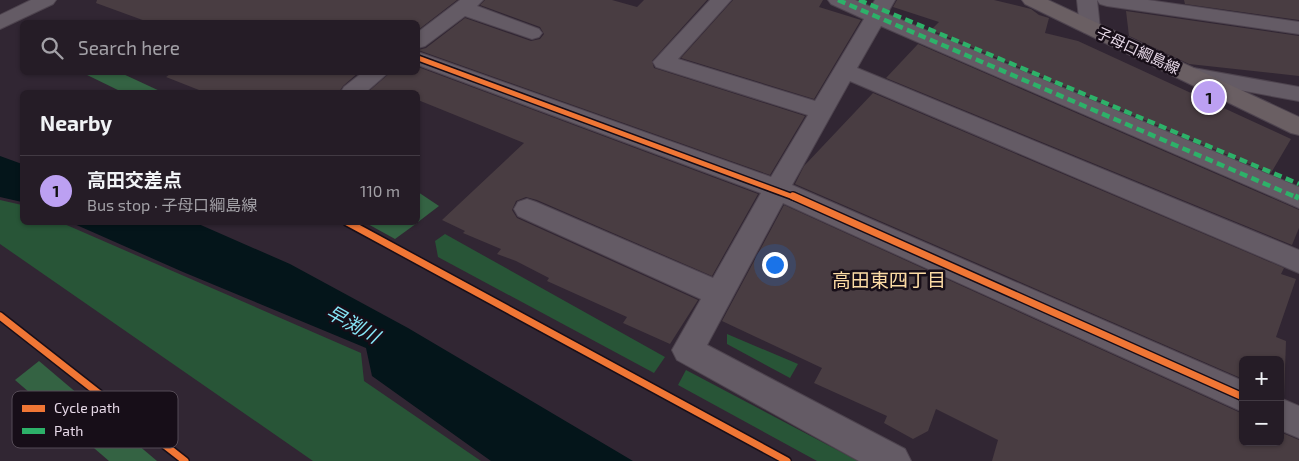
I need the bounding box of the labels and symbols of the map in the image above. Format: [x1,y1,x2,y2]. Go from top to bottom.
street label: 子母口綱島線 [1094,23,1183,77]
pin: 1 [1193,78,1225,116]
your location [762,252,788,278]
district label: 高田東四丁目 [832,268,946,291]
water label: 早渕川 [323,300,385,348]
legend [12,391,178,448]
text: Cycle path [54,399,120,416]
text: Path [54,422,83,439]

